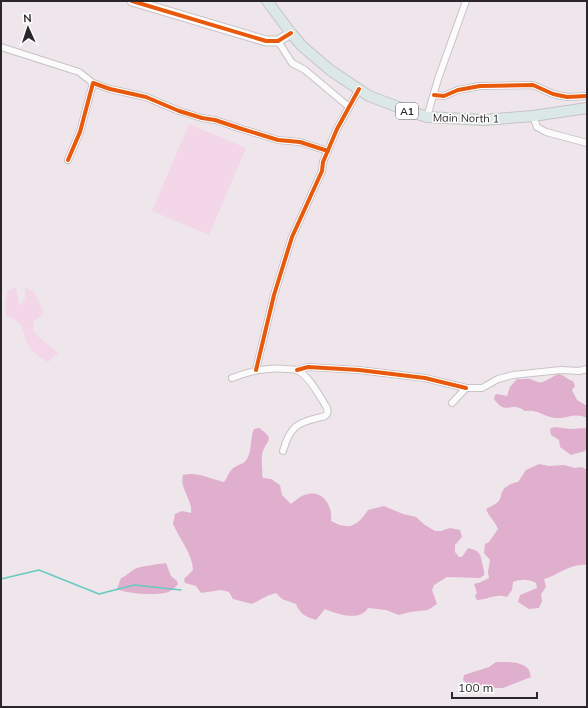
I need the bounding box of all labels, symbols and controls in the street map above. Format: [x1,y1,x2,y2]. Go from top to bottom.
north arrow [8,8,48,48]
text: N [23,11,32,25]
road number: A1 [396,103,418,119]
street label: Main North 1 [433,110,499,126]
scale bar [452,674,537,700]
text: 100 m [458,680,493,695]

